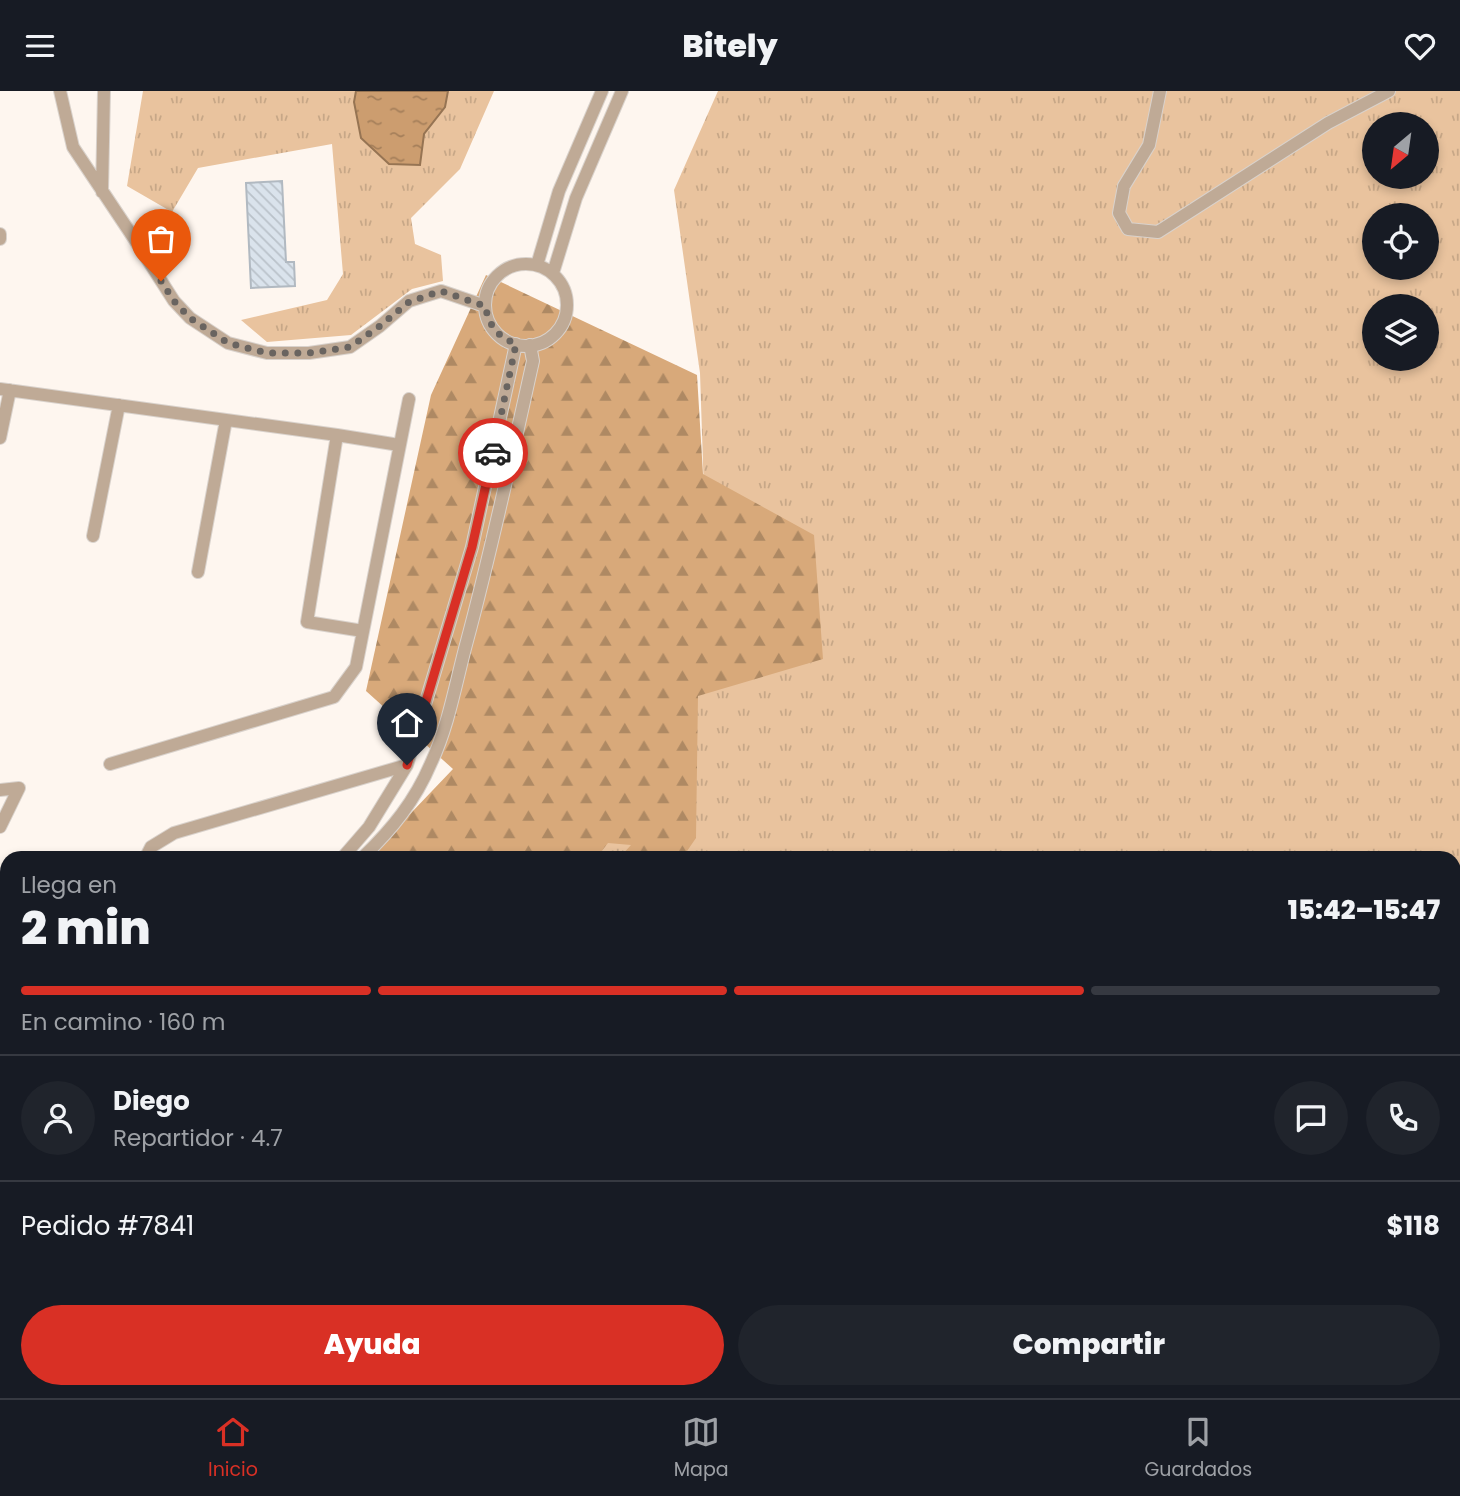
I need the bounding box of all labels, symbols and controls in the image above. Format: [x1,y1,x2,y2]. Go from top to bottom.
text: Bitely [682,23,778,68]
icon: menu [21,27,59,65]
icon: heart [1401,27,1439,65]
north arrow [1362,112,1438,189]
map controls [1362,112,1439,371]
button: locate [1362,203,1439,280]
pin [131,209,191,281]
icon: bag [142,220,180,258]
button: layers [1362,294,1439,371]
courier [458,418,528,488]
icon: car [474,434,512,472]
pin [377,693,437,765]
icon: home [388,704,426,742]
text: Llega en [21,869,117,901]
text: 15:42–15:47 [1288,892,1440,928]
text: 2 min [21,896,151,960]
text: En camino · 160 m [21,1006,225,1038]
button: person [21,1081,95,1155]
button: chat [1274,1081,1348,1155]
button: phone [1366,1081,1440,1155]
text: Diego [113,1083,190,1119]
text: Repartidor · 4.7 [113,1122,283,1154]
text: Pedido #7841 [21,1208,194,1244]
text: $118 [1386,1208,1440,1244]
button: Ayuda [21,1305,724,1385]
button: Compartir [738,1305,1440,1385]
tab: Inicio [208,1413,258,1484]
tab: Mapa [674,1413,729,1484]
tab: Guardados [1145,1413,1252,1484]

